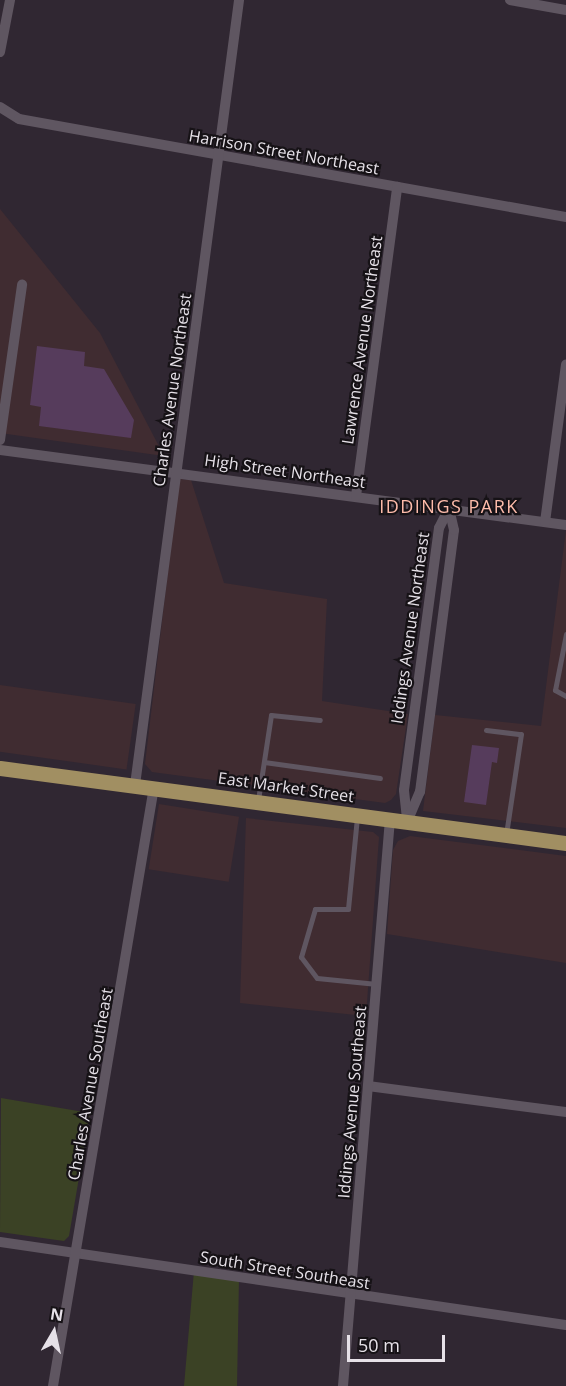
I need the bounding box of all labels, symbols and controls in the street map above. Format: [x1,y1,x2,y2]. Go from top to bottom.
street label: Harrison Street Northeast [187,126,381,178]
street label: Lawrence Avenue Northeast [338,234,386,446]
street label: Charles Avenue Northeast [149,292,195,488]
street label: High Street Northeast [203,450,367,492]
district label: IDDINGS PARK [379,495,519,517]
street label: Iddings Avenue Northeast [387,531,433,725]
street label: East Market Street [217,768,355,806]
street label: Charles Avenue Southeast [64,986,116,1182]
street label: Iddings Avenue Southeast [334,1005,370,1199]
street label: South Street Southeast [199,1247,371,1293]
north arrow [24,1302,84,1362]
text: N [49,1302,65,1326]
scale bar [350,1323,448,1361]
text: 50 m [358,1333,400,1357]

